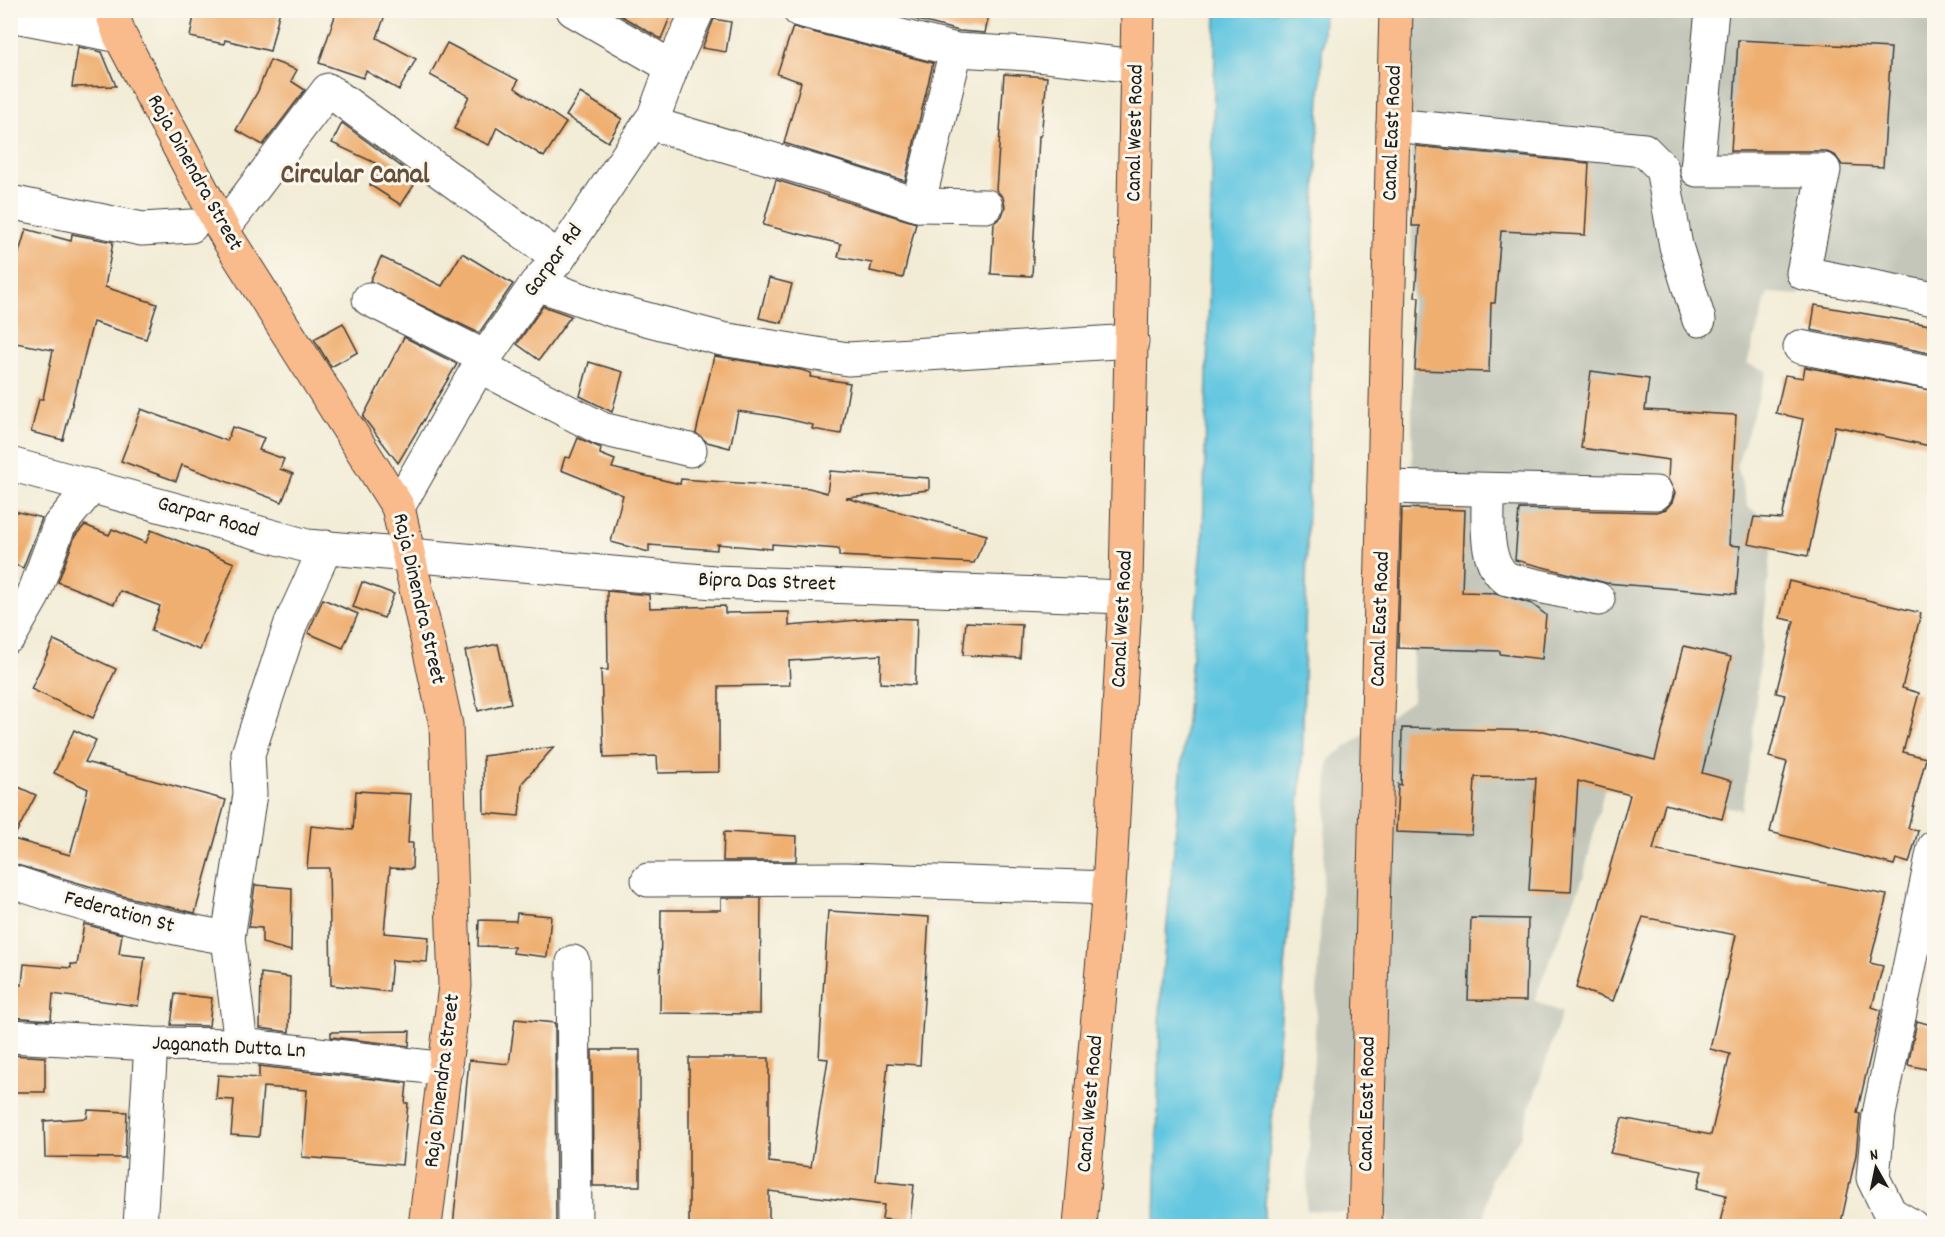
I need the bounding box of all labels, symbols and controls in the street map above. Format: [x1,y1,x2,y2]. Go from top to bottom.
street label: Canal West Road [1119,64,1153,202]
street label: Canal East Road [1375,65,1411,201]
street label: Raja Dinendra Street [138,89,250,257]
district label: Circular Canal [281,157,430,197]
street label: Garpar Rd [517,218,591,304]
street label: Garpar Road [154,489,262,547]
street label: Raja Dinendra Street [383,510,453,688]
street label: Canal West Road [1104,549,1142,689]
street label: Canal East Road [1363,551,1399,687]
street label: Bipra Das Street [698,565,836,601]
street label: Federation St [60,883,178,943]
street label: Raja Dinendra Street [417,992,469,1170]
street label: Jaganath Dutta Ln [151,1029,307,1067]
street label: Canal West Road [1070,1034,1112,1174]
street label: Canal East Road [1351,1036,1385,1172]
north arrow [1846,1138,1906,1198]
text: N [1868,1144,1880,1168]

